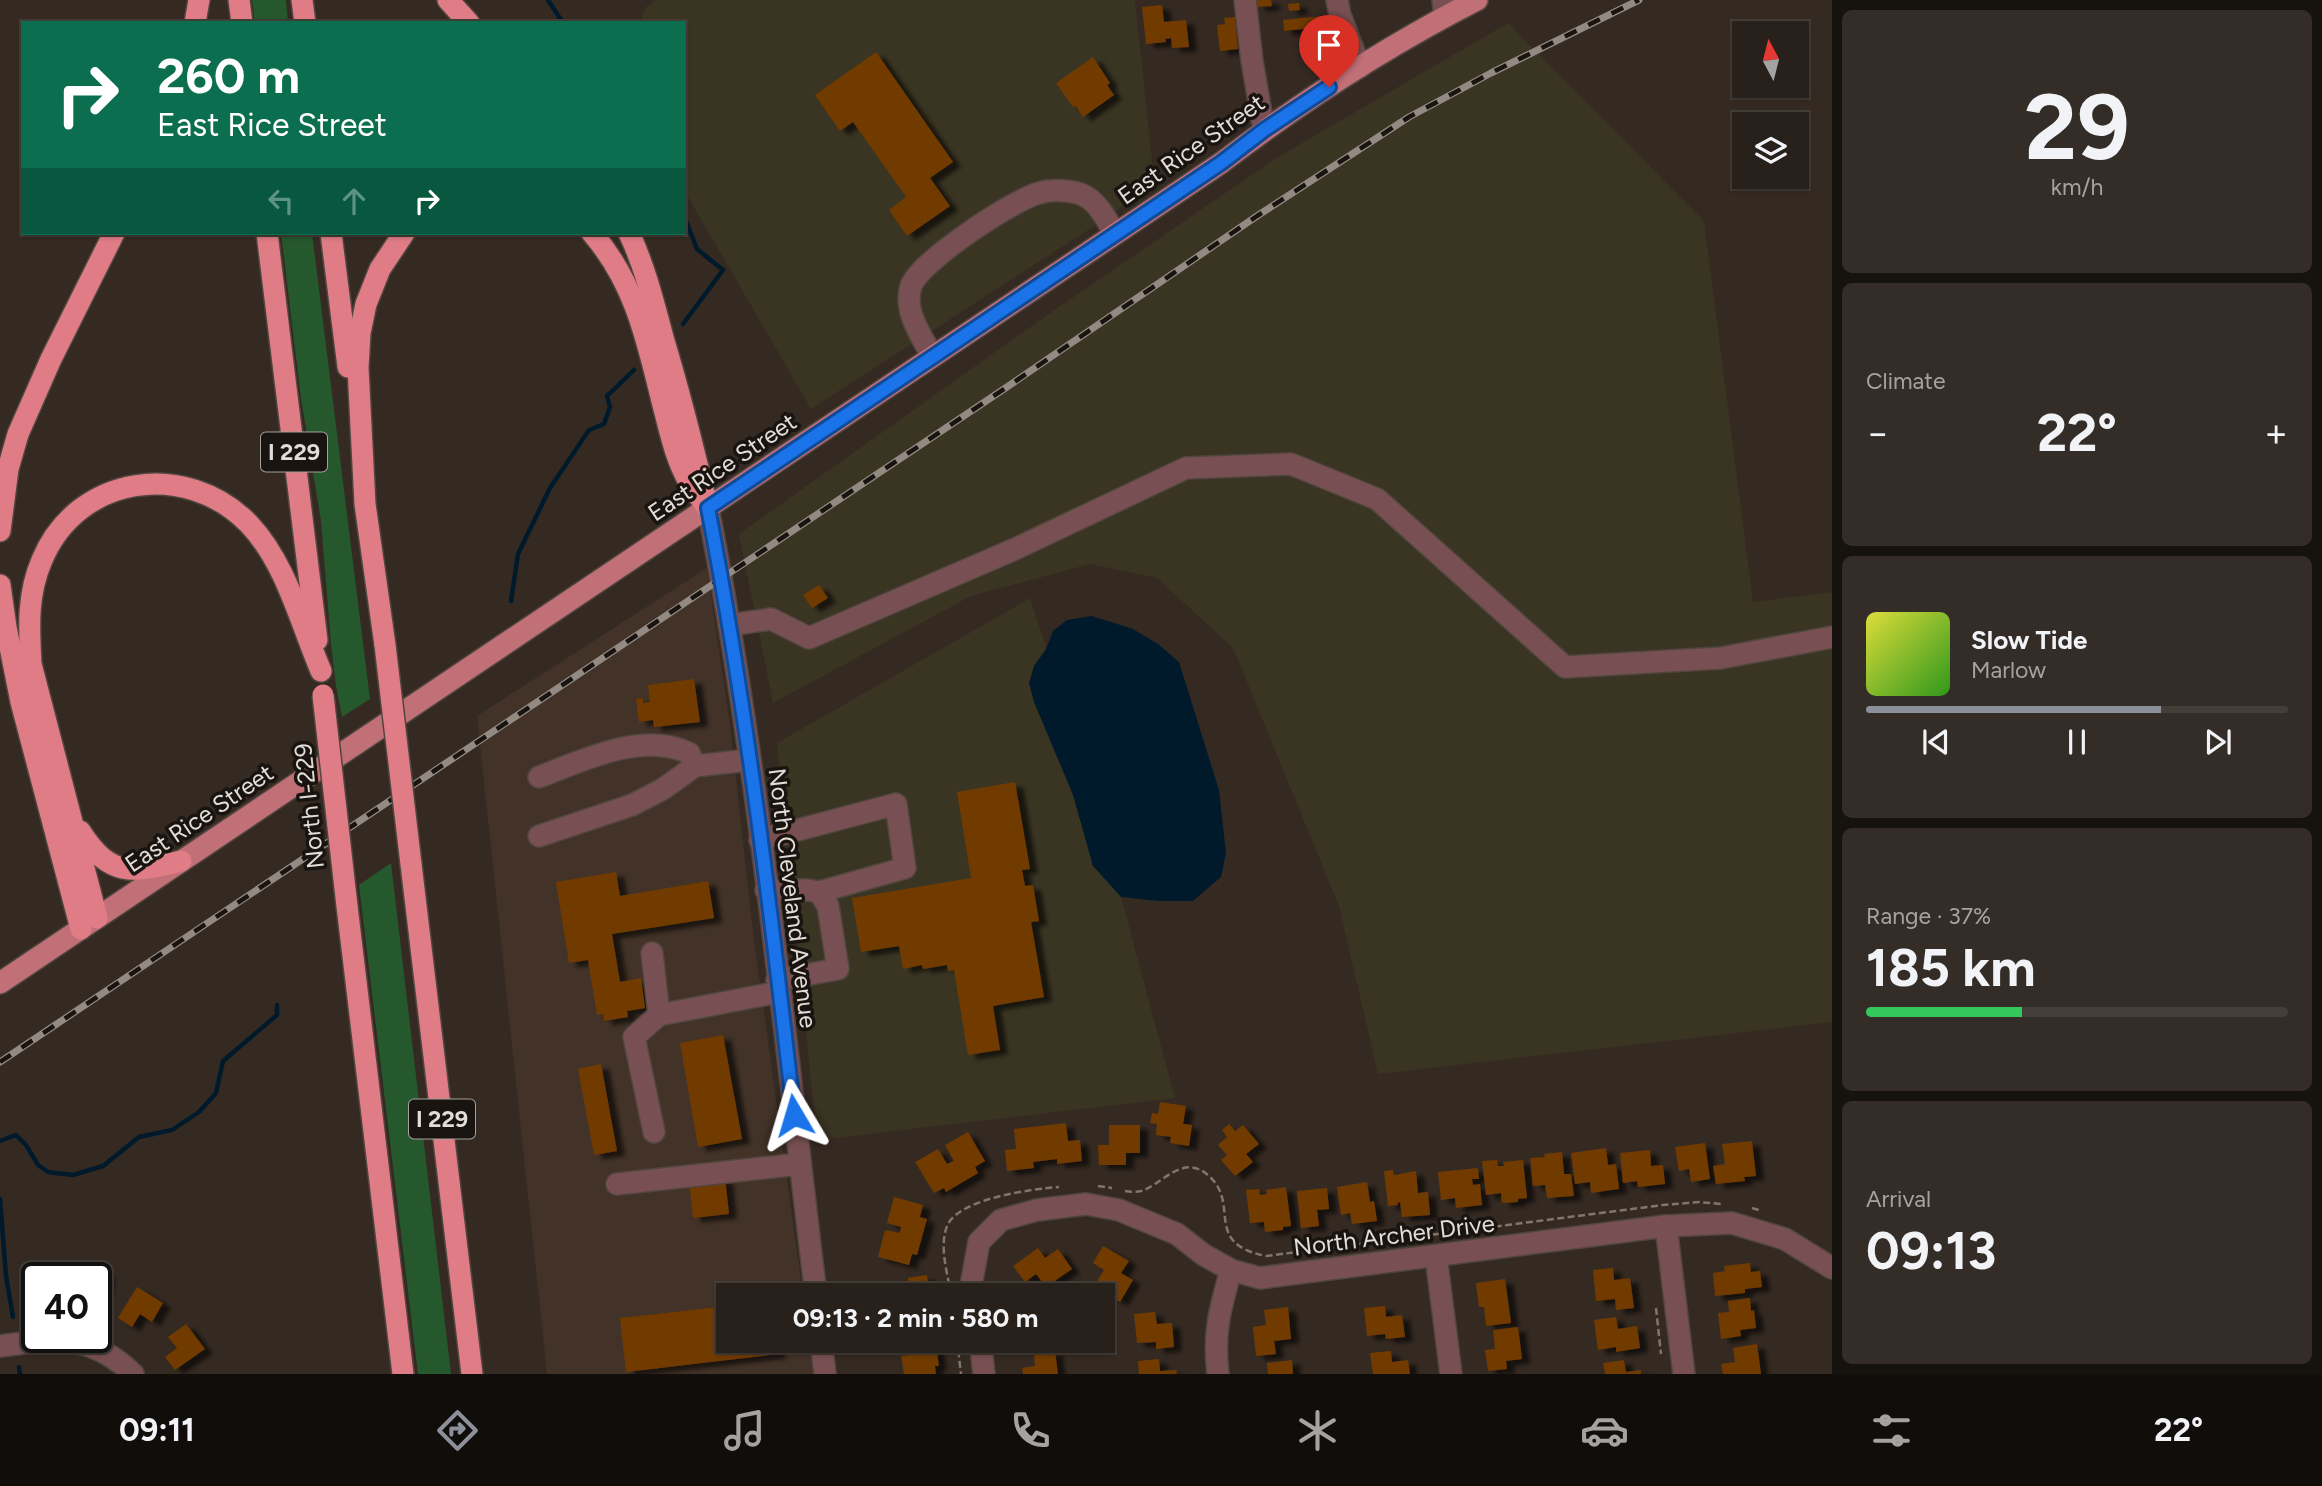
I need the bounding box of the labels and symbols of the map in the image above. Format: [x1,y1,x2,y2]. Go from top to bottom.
pin [1299,15,1359,87]
north arrow [1732,21,1810,98]
street label: East Rice Street [1112,88,1270,210]
street label: East Rice Street [642,407,802,527]
road number: I 229 [261,432,327,472]
street label: North I-229 [288,742,330,870]
street label: East Rice Street [119,758,279,878]
street label: North Cleveland Avenue [763,766,823,1030]
position arrow [757,1078,831,1152]
road number: I 229 [409,1100,475,1138]
street label: North Archer Drive [1292,1208,1496,1262]
speed limit sign: 40 [21,1262,112,1353]

